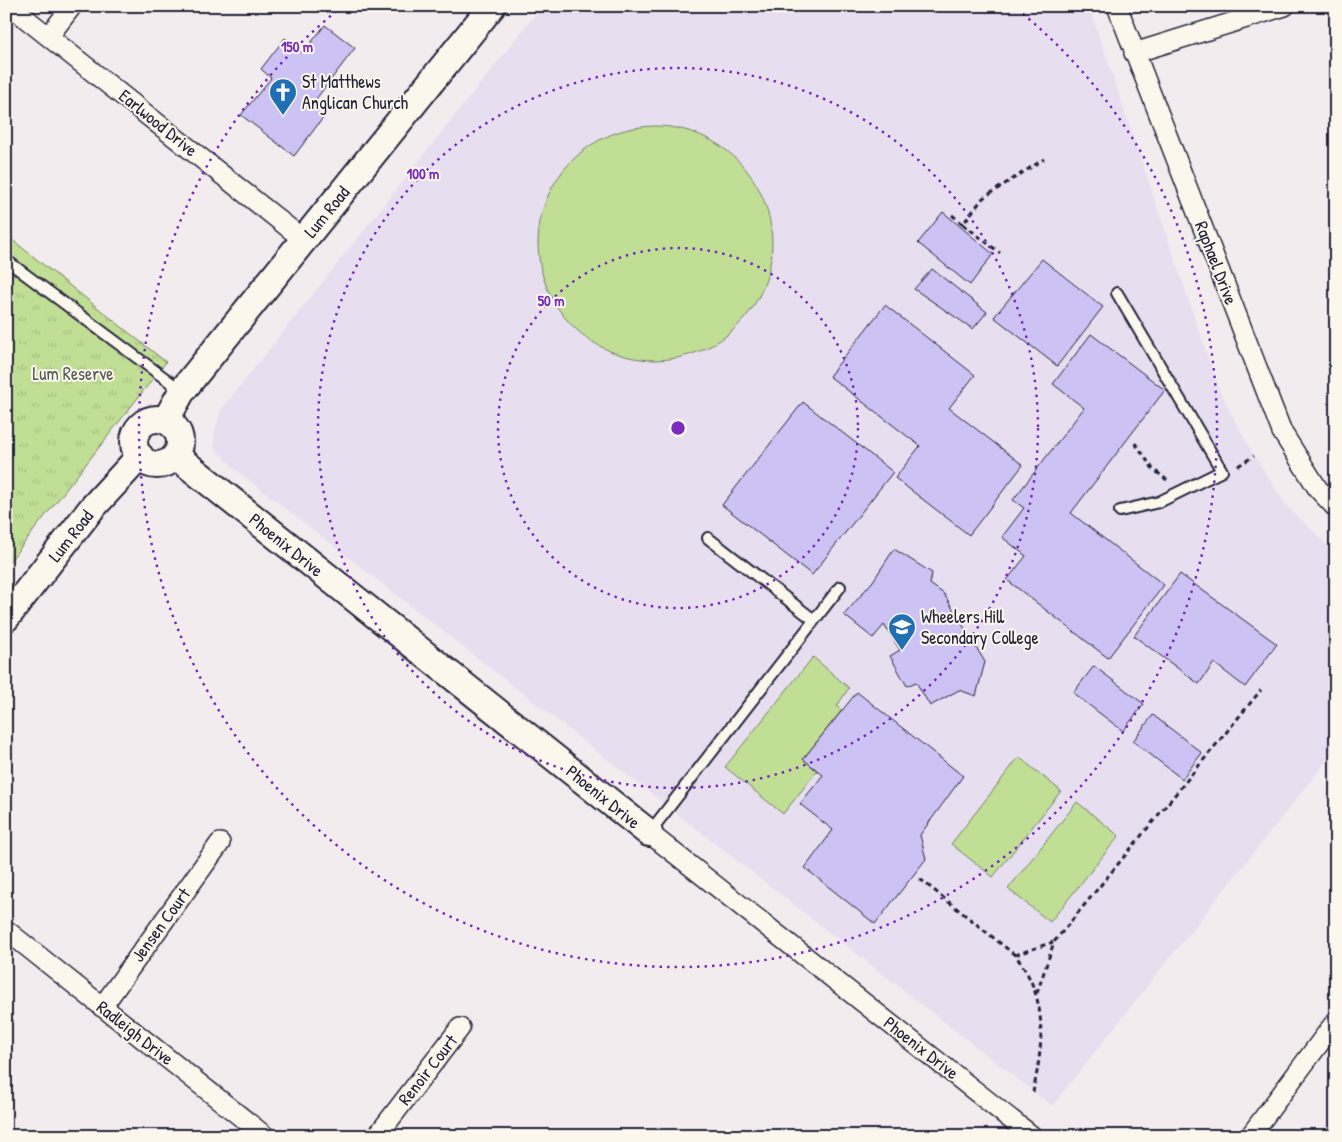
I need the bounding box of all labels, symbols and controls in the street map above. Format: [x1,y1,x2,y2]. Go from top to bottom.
text: 150 m [281,36,313,57]
place label: St Matthews Anglican Church [302,69,409,115]
church icon: St Matthews Anglican Church [268,77,298,116]
street label: Earlwood Drive [114,83,203,162]
text: 100 m [407,163,439,184]
street label: Lum Road [298,181,355,243]
street label: Raphael Drive [1189,217,1244,308]
text: 50 m [538,290,564,311]
park label: Lum Reserve [33,361,114,386]
centre of rings [669,419,687,437]
street label: Lum Road [42,504,99,567]
street label: Phoenix Drive [244,507,329,582]
place label: Wheelers Hill Secondary College [921,604,1039,650]
school or university icon: Wheelers Hill Secondary College [887,612,917,651]
street label: Phoenix Drive [561,759,646,834]
street label: Jensen Court [125,882,196,967]
street label: Radleigh Drive [91,994,179,1071]
street label: Phoenix Drive [879,1010,964,1085]
street label: Renoir Court [392,1029,464,1110]

